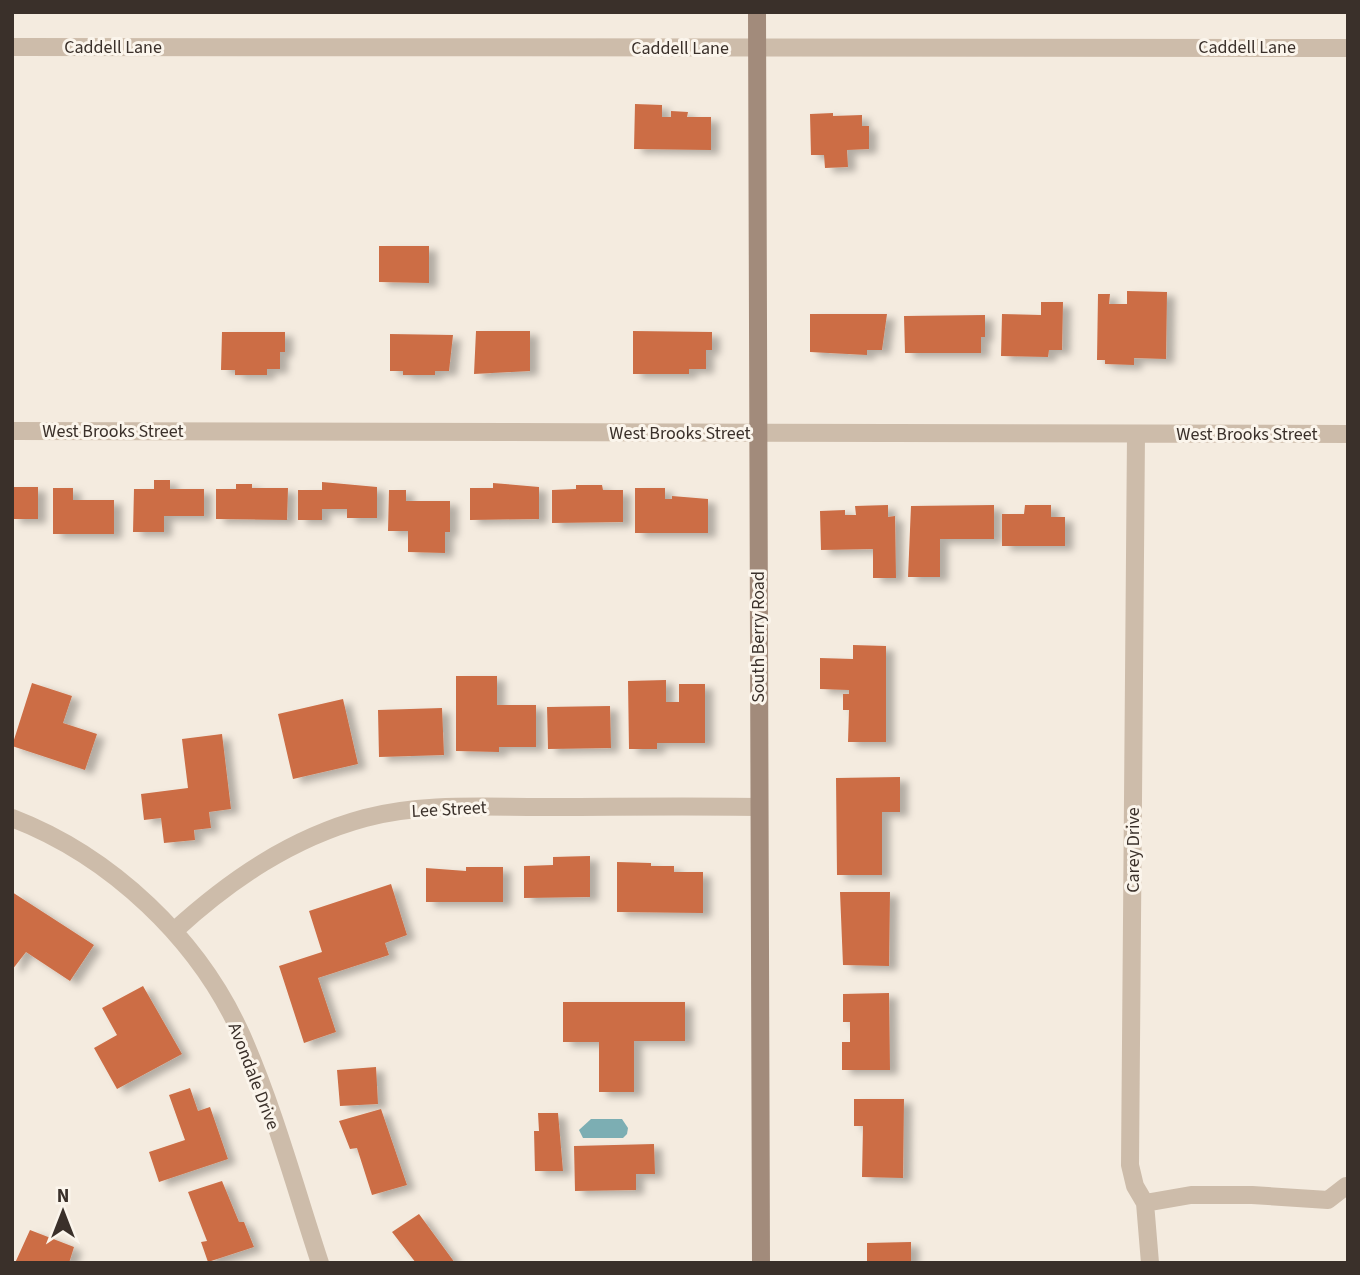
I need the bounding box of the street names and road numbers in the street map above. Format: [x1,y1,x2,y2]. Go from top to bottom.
street label: Caddell Lane [64,35,162,60]
street label: Caddell Lane [1198,35,1296,60]
street label: Caddell Lane [631,36,729,61]
street label: West Brooks Street [42,419,184,444]
street label: West Brooks Street [609,421,751,446]
street label: West Brooks Street [1176,422,1318,447]
street label: South Berry Road [746,571,771,703]
street label: Lee Street [411,795,487,824]
street label: Carey Drive [1121,807,1146,893]
street label: Avondale Drive [222,1019,285,1133]

